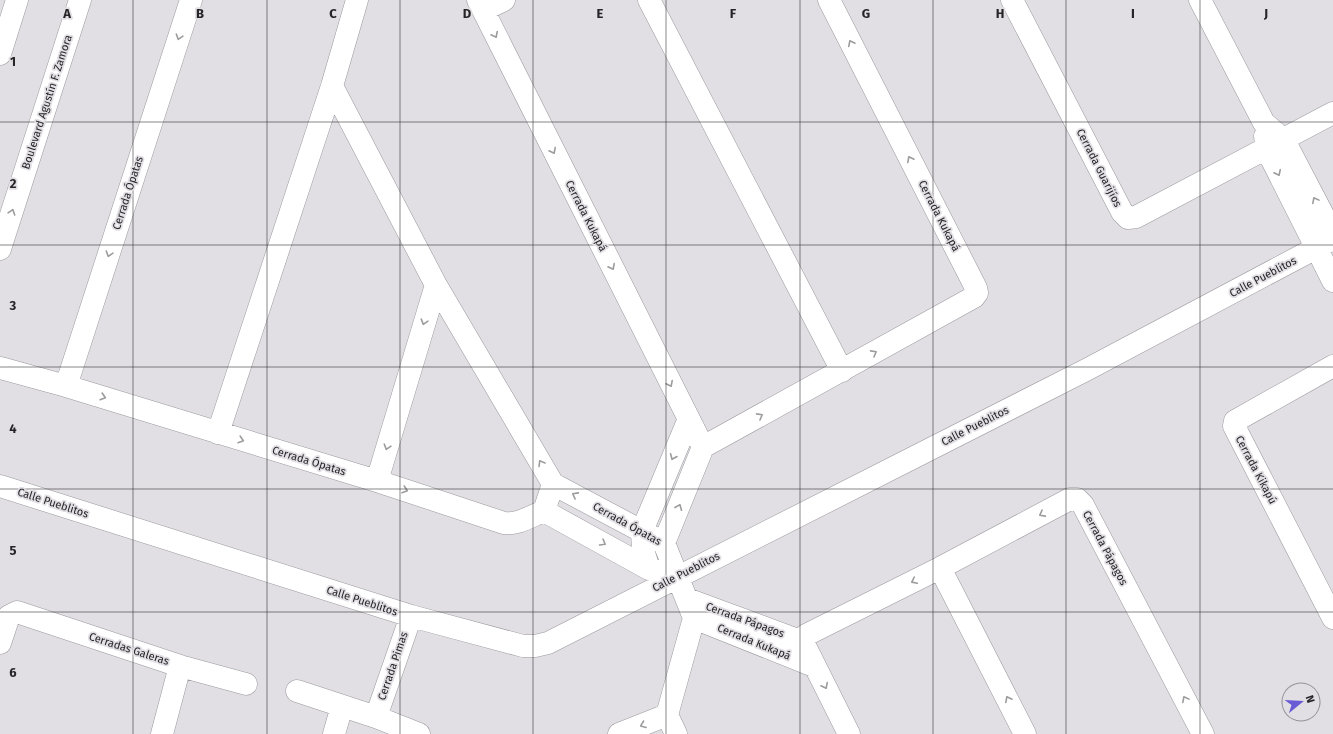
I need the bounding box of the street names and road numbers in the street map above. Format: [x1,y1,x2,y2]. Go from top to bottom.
street label: Boulevard Agustín F. Zamora [19,33,75,171]
street label: Cerrada Guarijíos [1074,127,1124,209]
street label: Cerrada Ópatas [109,154,146,231]
street label: Cerrada Kukapá [562,178,610,254]
street label: Cerrada Kukapá [915,178,963,254]
street label: Calle Pueblitos [1227,254,1299,300]
street label: Calle Pueblitos [939,403,1011,449]
street label: Cerrada Kikapú [1233,434,1279,506]
street label: Cerrada Ópatas [271,443,348,478]
street label: Calle Pueblitos [16,485,90,521]
street label: Cerrada Ópatas [590,499,664,548]
street label: Cerrada Pápagos [1080,508,1130,588]
street label: Calle Pueblitos [650,549,722,595]
street label: Calle Pueblitos [325,583,399,619]
street label: Cerrada Pápagos [704,600,786,640]
street label: Cerrada Kukapá [715,621,793,663]
street label: Cerradas Galeras [87,630,171,668]
street label: Cerrada Pimas [375,630,411,702]

